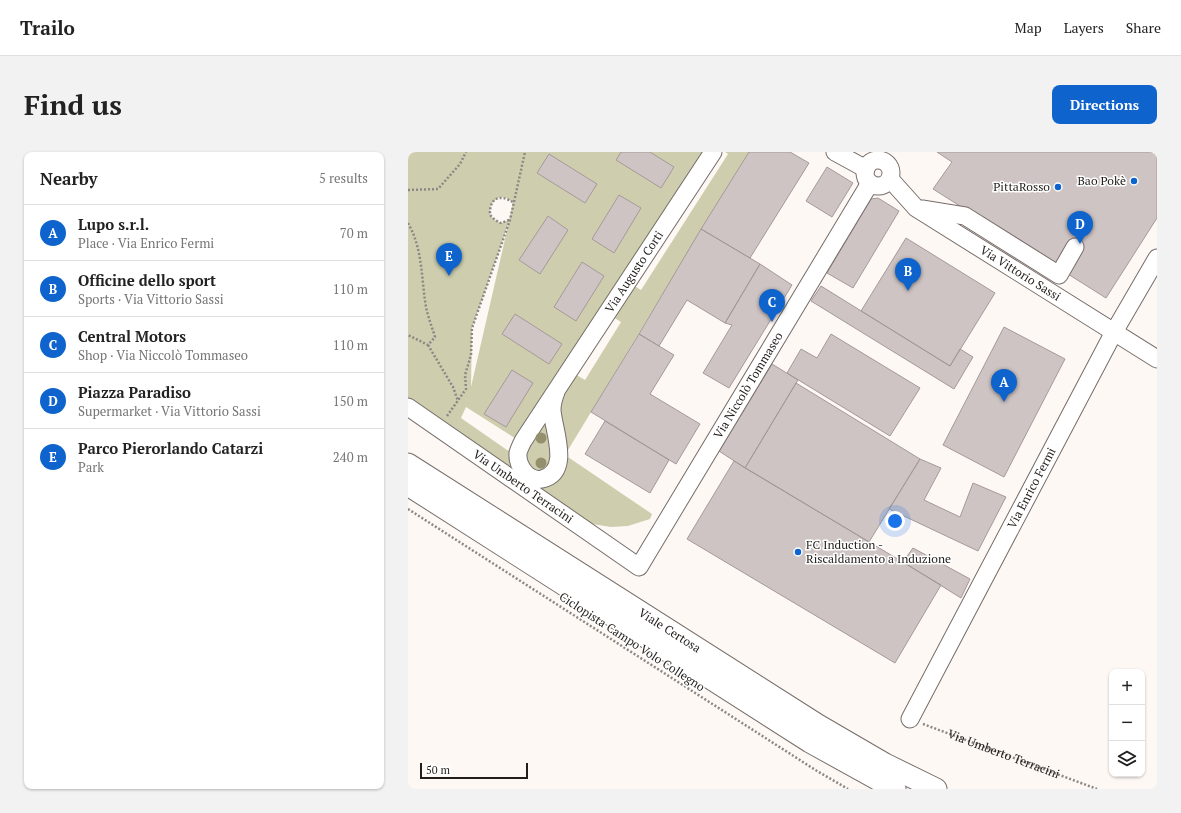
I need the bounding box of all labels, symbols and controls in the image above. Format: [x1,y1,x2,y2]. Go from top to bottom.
text: Trailo [20,15,75,40]
text: Map [1015,18,1042,37]
text: Layers [1064,18,1104,37]
text: Share [1126,18,1161,37]
button: Directions [1052,85,1157,124]
text: Find us [24,86,122,123]
text: Nearby [40,167,98,190]
text: 5 results [319,169,368,187]
place label: Bao Pokè [1077,173,1126,188]
marker: Bao Pokè [1129,176,1139,186]
place label: PittaRosso [993,179,1050,194]
marker: PittaRosso [1053,182,1063,192]
pin: D [1067,211,1093,244]
text: Lupo s.r.l. [78,214,149,234]
text: A [48,224,58,242]
text: 70 m [340,224,368,242]
street label: Via Augusto Corti [601,227,666,315]
text: Place · Via Enrico Fermi [78,234,214,252]
street label: Via Vittorio Sassi [977,242,1064,304]
pin: E [436,243,462,276]
pin: B [895,258,921,291]
text: Officine dello sport [78,270,216,290]
text: B [49,280,57,298]
text: 110 m [333,280,368,298]
pin: C [759,289,785,322]
text: Sports · Via Vittorio Sassi [78,290,224,308]
text: Central Motors [78,326,186,346]
street label: Via Niccolò Tommaseo [710,329,786,441]
text: C [49,336,57,354]
text: 110 m [333,336,368,354]
text: Shop · Via Niccolò Tommaseo [78,346,248,364]
pin: A [991,369,1017,402]
text: Piazza Paradiso [78,382,191,402]
text: D [48,392,58,410]
text: 150 m [333,392,368,410]
text: Supermarket · Via Vittorio Sassi [78,402,261,420]
text: Parco Pierorlando Catarzi [78,438,263,458]
street label: Via Enrico Fermi [1004,445,1059,531]
street label: Via Umberto Terracini [470,446,577,526]
text: E [49,448,57,466]
text: 240 m [333,448,368,466]
text: Park [78,458,104,476]
your location [885,511,905,531]
place label: FC Induction - Riscaldamento a Induzione [806,537,951,566]
marker: FC Induction - Riscaldamento a Induzione [793,547,803,557]
street label: Ciclopista Campo Volo Collegno [557,589,708,695]
street label: Viale Certosa [636,605,704,655]
map controls [1109,669,1145,777]
button: + [1109,669,1145,705]
button: − [1109,705,1145,741]
street label: Via Umberto Terracini [946,726,1062,782]
button: layers [1109,741,1145,777]
scale bar [420,761,528,780]
text: 50 m [426,763,450,777]

